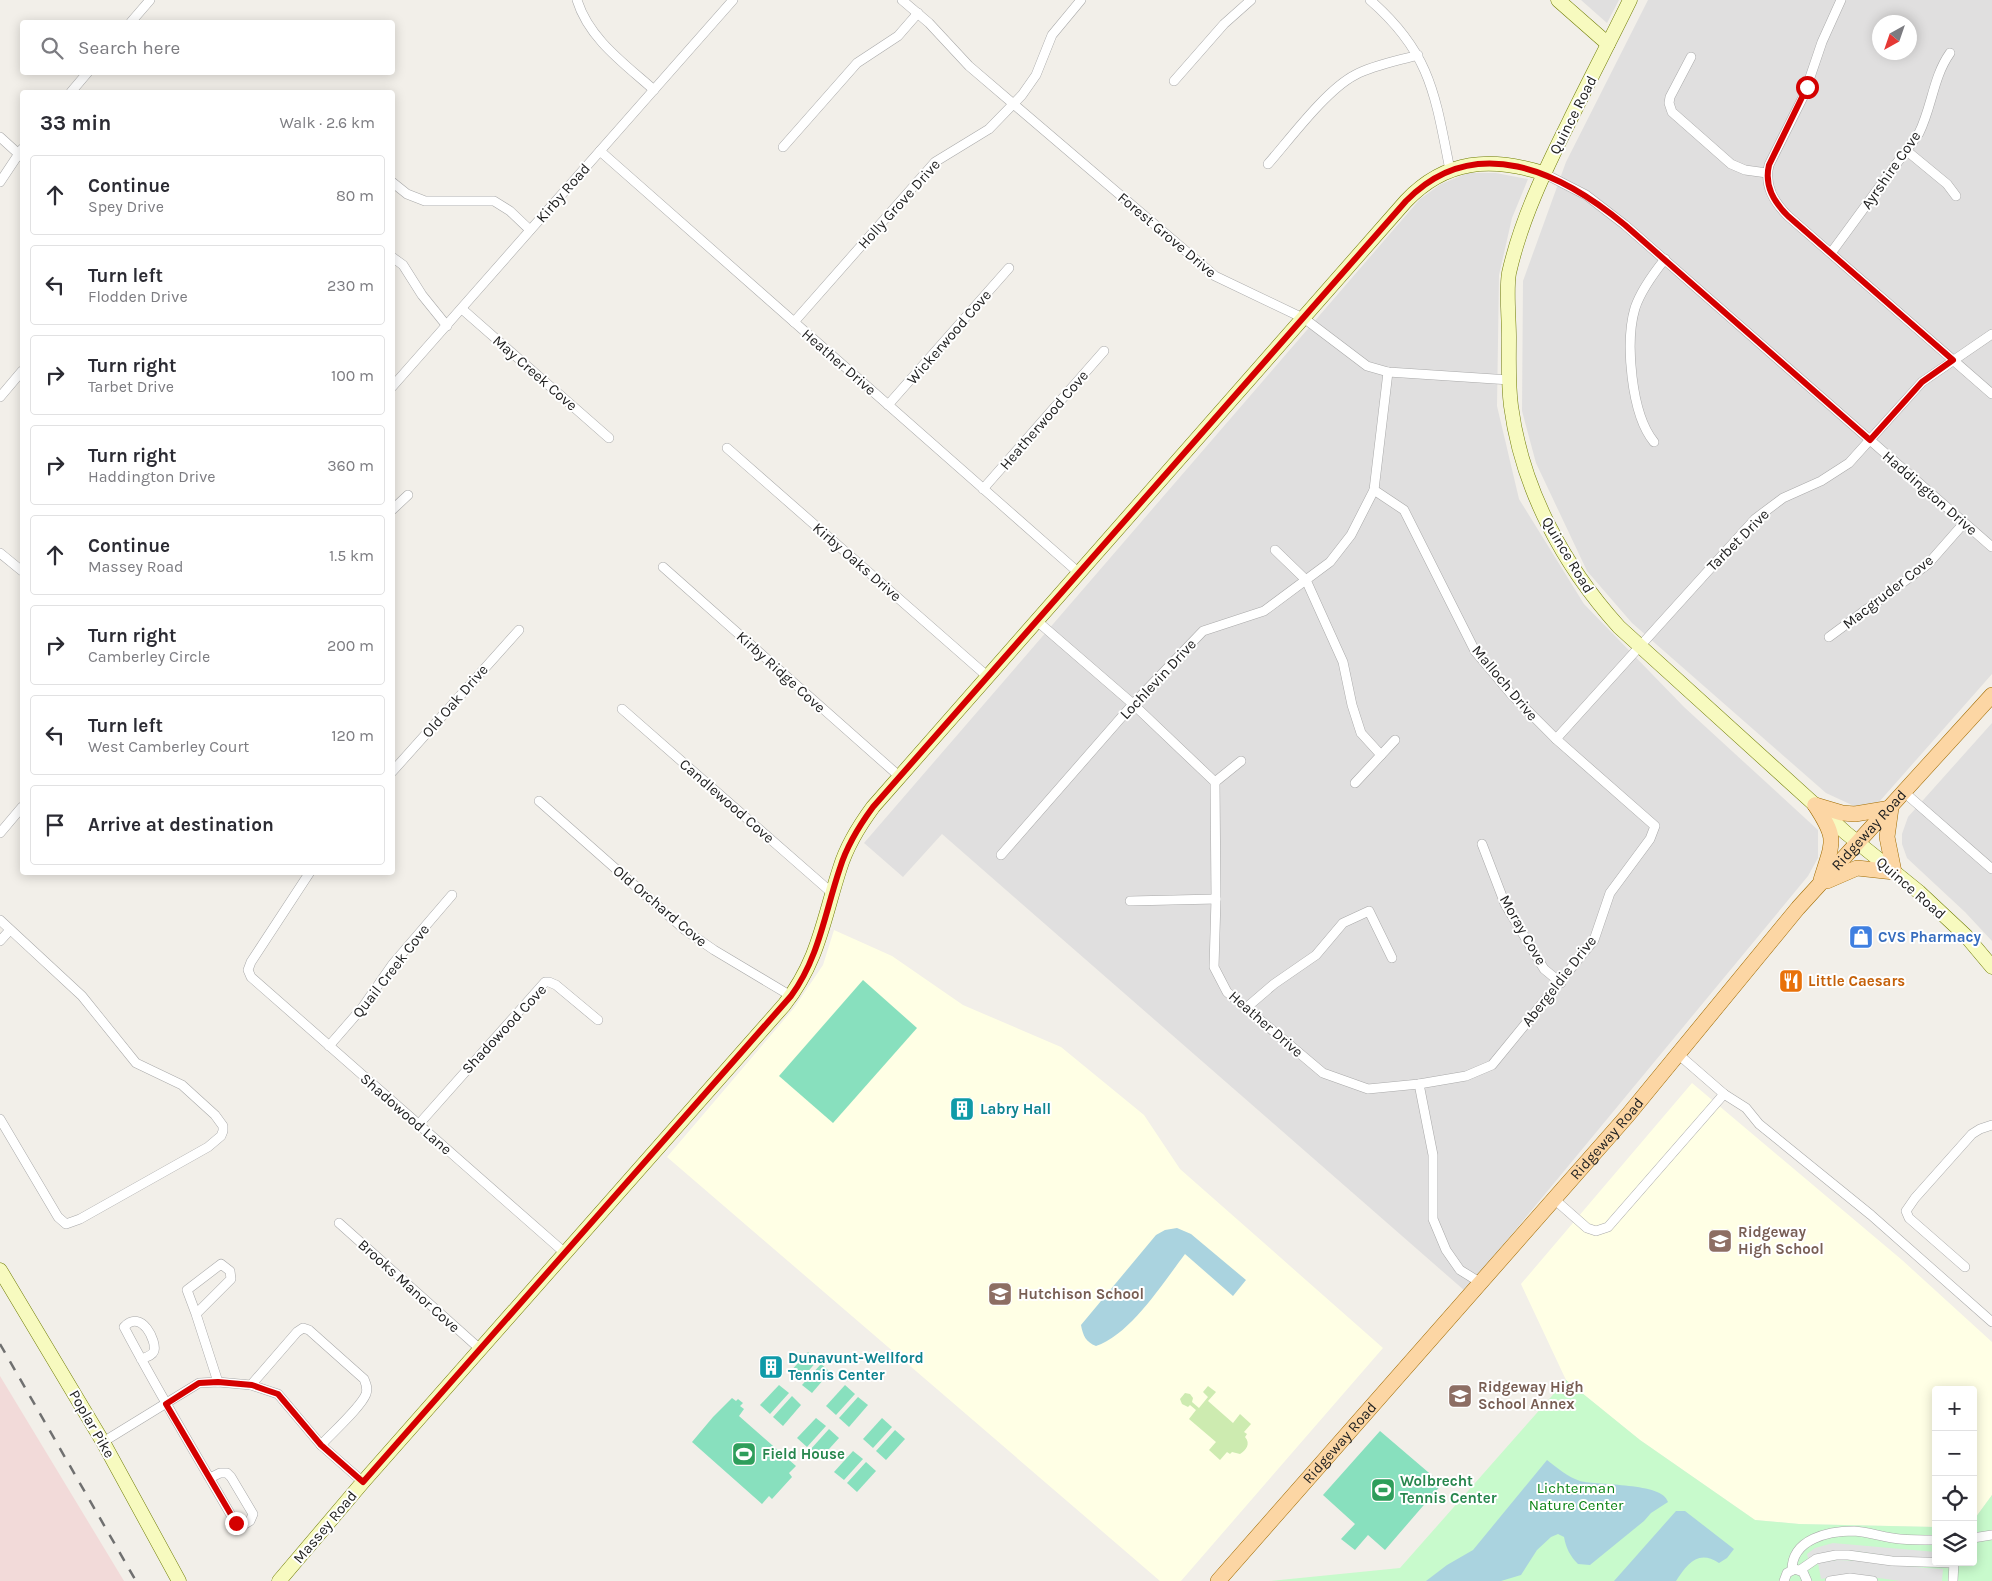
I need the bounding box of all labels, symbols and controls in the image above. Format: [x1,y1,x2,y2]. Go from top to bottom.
north arrow [1872,15,1917,60]
search box [20,20,395,75]
icon: search [38,34,66,62]
text: Search here [78,37,180,59]
street label: Quince Road [1545,73,1601,157]
route start [1796,76,1819,99]
text: 33 min [40,111,111,135]
text: Walk · 2.6 km [279,113,375,132]
street label: Ayrshire Cove [1857,127,1925,213]
street label: Holly Grove Drive [854,156,944,252]
street label: Kirby Road [532,160,594,226]
text: Continue [88,175,170,197]
icon: ahead [41,181,69,209]
text: 80 m [336,186,374,205]
street label: Forest Grove Drive [1114,189,1220,281]
text: Spey Drive [88,197,164,216]
text: Turn left [88,265,163,287]
icon: left [41,271,69,299]
text: 230 m [327,276,374,295]
street label: Wickerwood Cove [903,286,995,388]
text: Flodden Drive [88,287,188,306]
street label: Heather Drive [798,325,880,399]
street label: May Creek Cove [489,331,581,415]
text: Turn right [88,355,177,377]
icon: right [41,361,69,389]
text: 100 m [331,366,374,385]
street label: Heatherwood Cove [996,366,1092,474]
text: Tarbet Drive [88,377,174,396]
text: Turn right [88,445,177,467]
street label: Haddington Drive [1879,447,1981,539]
icon: right [41,451,69,479]
text: 360 m [327,456,374,475]
text: Haddington Drive [88,467,216,486]
street label: Tarbet Drive [1703,505,1773,575]
street label: Quince Road [1538,514,1598,596]
street label: Kirby Oaks Drive [809,519,905,605]
text: Continue [88,535,170,557]
icon: ahead [41,541,69,569]
text: 1.5 km [329,546,374,565]
street label: Macgruder Cove [1839,551,1937,633]
text: Massey Road [88,557,183,576]
text: Turn right [88,625,177,647]
street label: Kirby Ridge Cove [733,627,829,717]
icon: right [41,631,69,659]
street label: Lochlevin Drive [1116,635,1200,723]
text: 200 m [327,636,374,655]
street label: Malloch Drive [1468,642,1542,724]
text: Camberley Circle [88,647,210,666]
street label: Old Oak Drive [418,661,492,741]
text: Turn left [88,715,163,737]
icon: left [41,721,69,749]
text: 120 m [331,726,374,745]
text: West Camberley Court [88,737,249,756]
street label: Candlewood Cove [676,755,778,847]
street label: Ridgeway Road [1828,786,1910,874]
icon: arrive [41,811,69,839]
text: Arrive at destination [88,814,274,836]
street label: Quince Road [1873,853,1949,923]
street label: Old Orchard Cove [609,862,711,950]
street label: Moray Cove [1496,892,1550,968]
street label: Quail Creek Cove [349,921,433,1021]
shop icon: CVS Pharmacy [1848,924,1874,950]
place label: CVS Pharmacy [1878,928,1982,946]
street label: Abergeldie Drive [1518,932,1600,1030]
restaurant icon: Little Caesars [1778,968,1804,994]
place label: Little Caesars [1808,972,1905,990]
street label: Shadowood Cove [458,981,550,1077]
street label: Heather Drive [1225,987,1307,1061]
street label: Shadowood Lane [357,1069,455,1159]
street label: Ridgeway Road [1566,1094,1648,1183]
building icon: Labry Hall [949,1096,975,1122]
place label: Labry Hall [980,1100,1051,1118]
place label: Ridgeway High School [1738,1223,1824,1258]
school or university icon: Ridgeway High School [1707,1228,1733,1254]
street label: Brooks Manor Cove [354,1236,464,1336]
school or university icon: Hutchison School [987,1281,1013,1307]
place label: Hutchison School [1018,1285,1144,1303]
place label: Dunavunt-Wellford Tennis Center [788,1349,924,1384]
building icon: Dunavunt-Wellford Tennis Center [758,1354,784,1380]
place label: Ridgeway High School Annex [1478,1378,1584,1413]
school or university icon: Ridgeway High School Annex [1447,1383,1473,1409]
map controls [1932,1386,1977,1566]
button: + [1932,1386,1977,1431]
street label: Poplar Pike [65,1387,119,1461]
street label: Ridgeway Road [1299,1398,1380,1487]
button: − [1932,1431,1977,1476]
sports icon: Field House [731,1441,757,1467]
place label: Field House [762,1445,845,1463]
place label: Wolbrecht Tennis Center [1400,1472,1497,1507]
button: locate [1932,1476,1977,1521]
sports icon: Wolbrecht Tennis Center [1370,1477,1396,1503]
park label: Lichterman Nature Center [1529,1479,1624,1514]
street label: Massey Road [289,1487,361,1567]
route end [225,1512,248,1535]
button: layers [1932,1521,1977,1566]

